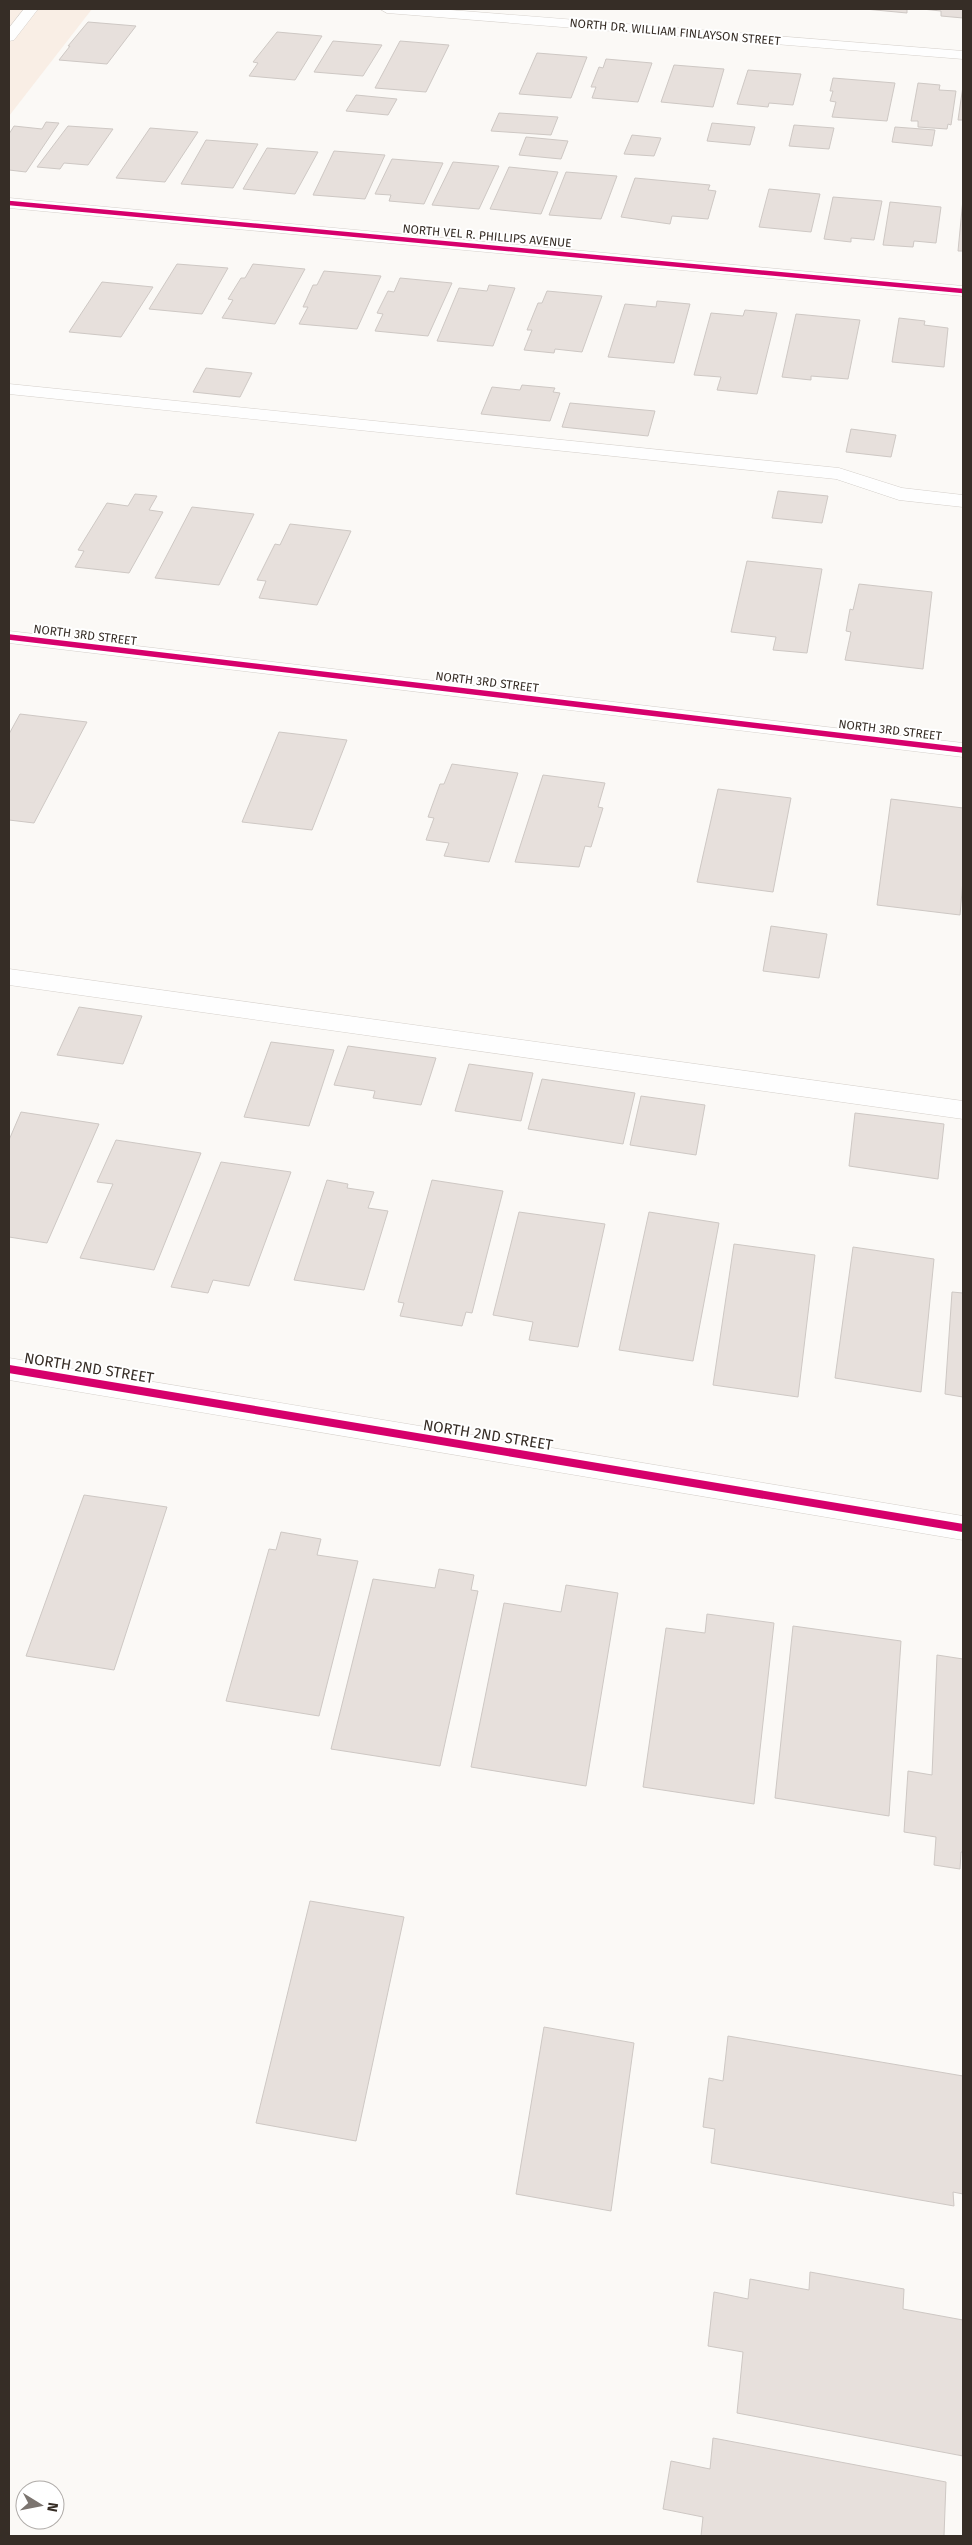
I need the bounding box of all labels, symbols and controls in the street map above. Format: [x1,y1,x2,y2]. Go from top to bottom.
street label: NORTH DR. WILLIAM FINLAYSON STREET [569,16,782,48]
street label: NORTH VEL R. PHILLIPS AVENUE [402,222,572,250]
street label: NORTH 3RD STREET [33,622,138,648]
street label: NORTH 3RD STREET [435,669,540,695]
street label: NORTH 3RD STREET [838,717,943,743]
street label: NORTH 2ND STREET [23,1349,155,1387]
street label: NORTH 2ND STREET [422,1416,554,1454]
north arrow [15,2480,65,2530]
text: N [43,2501,61,2513]

